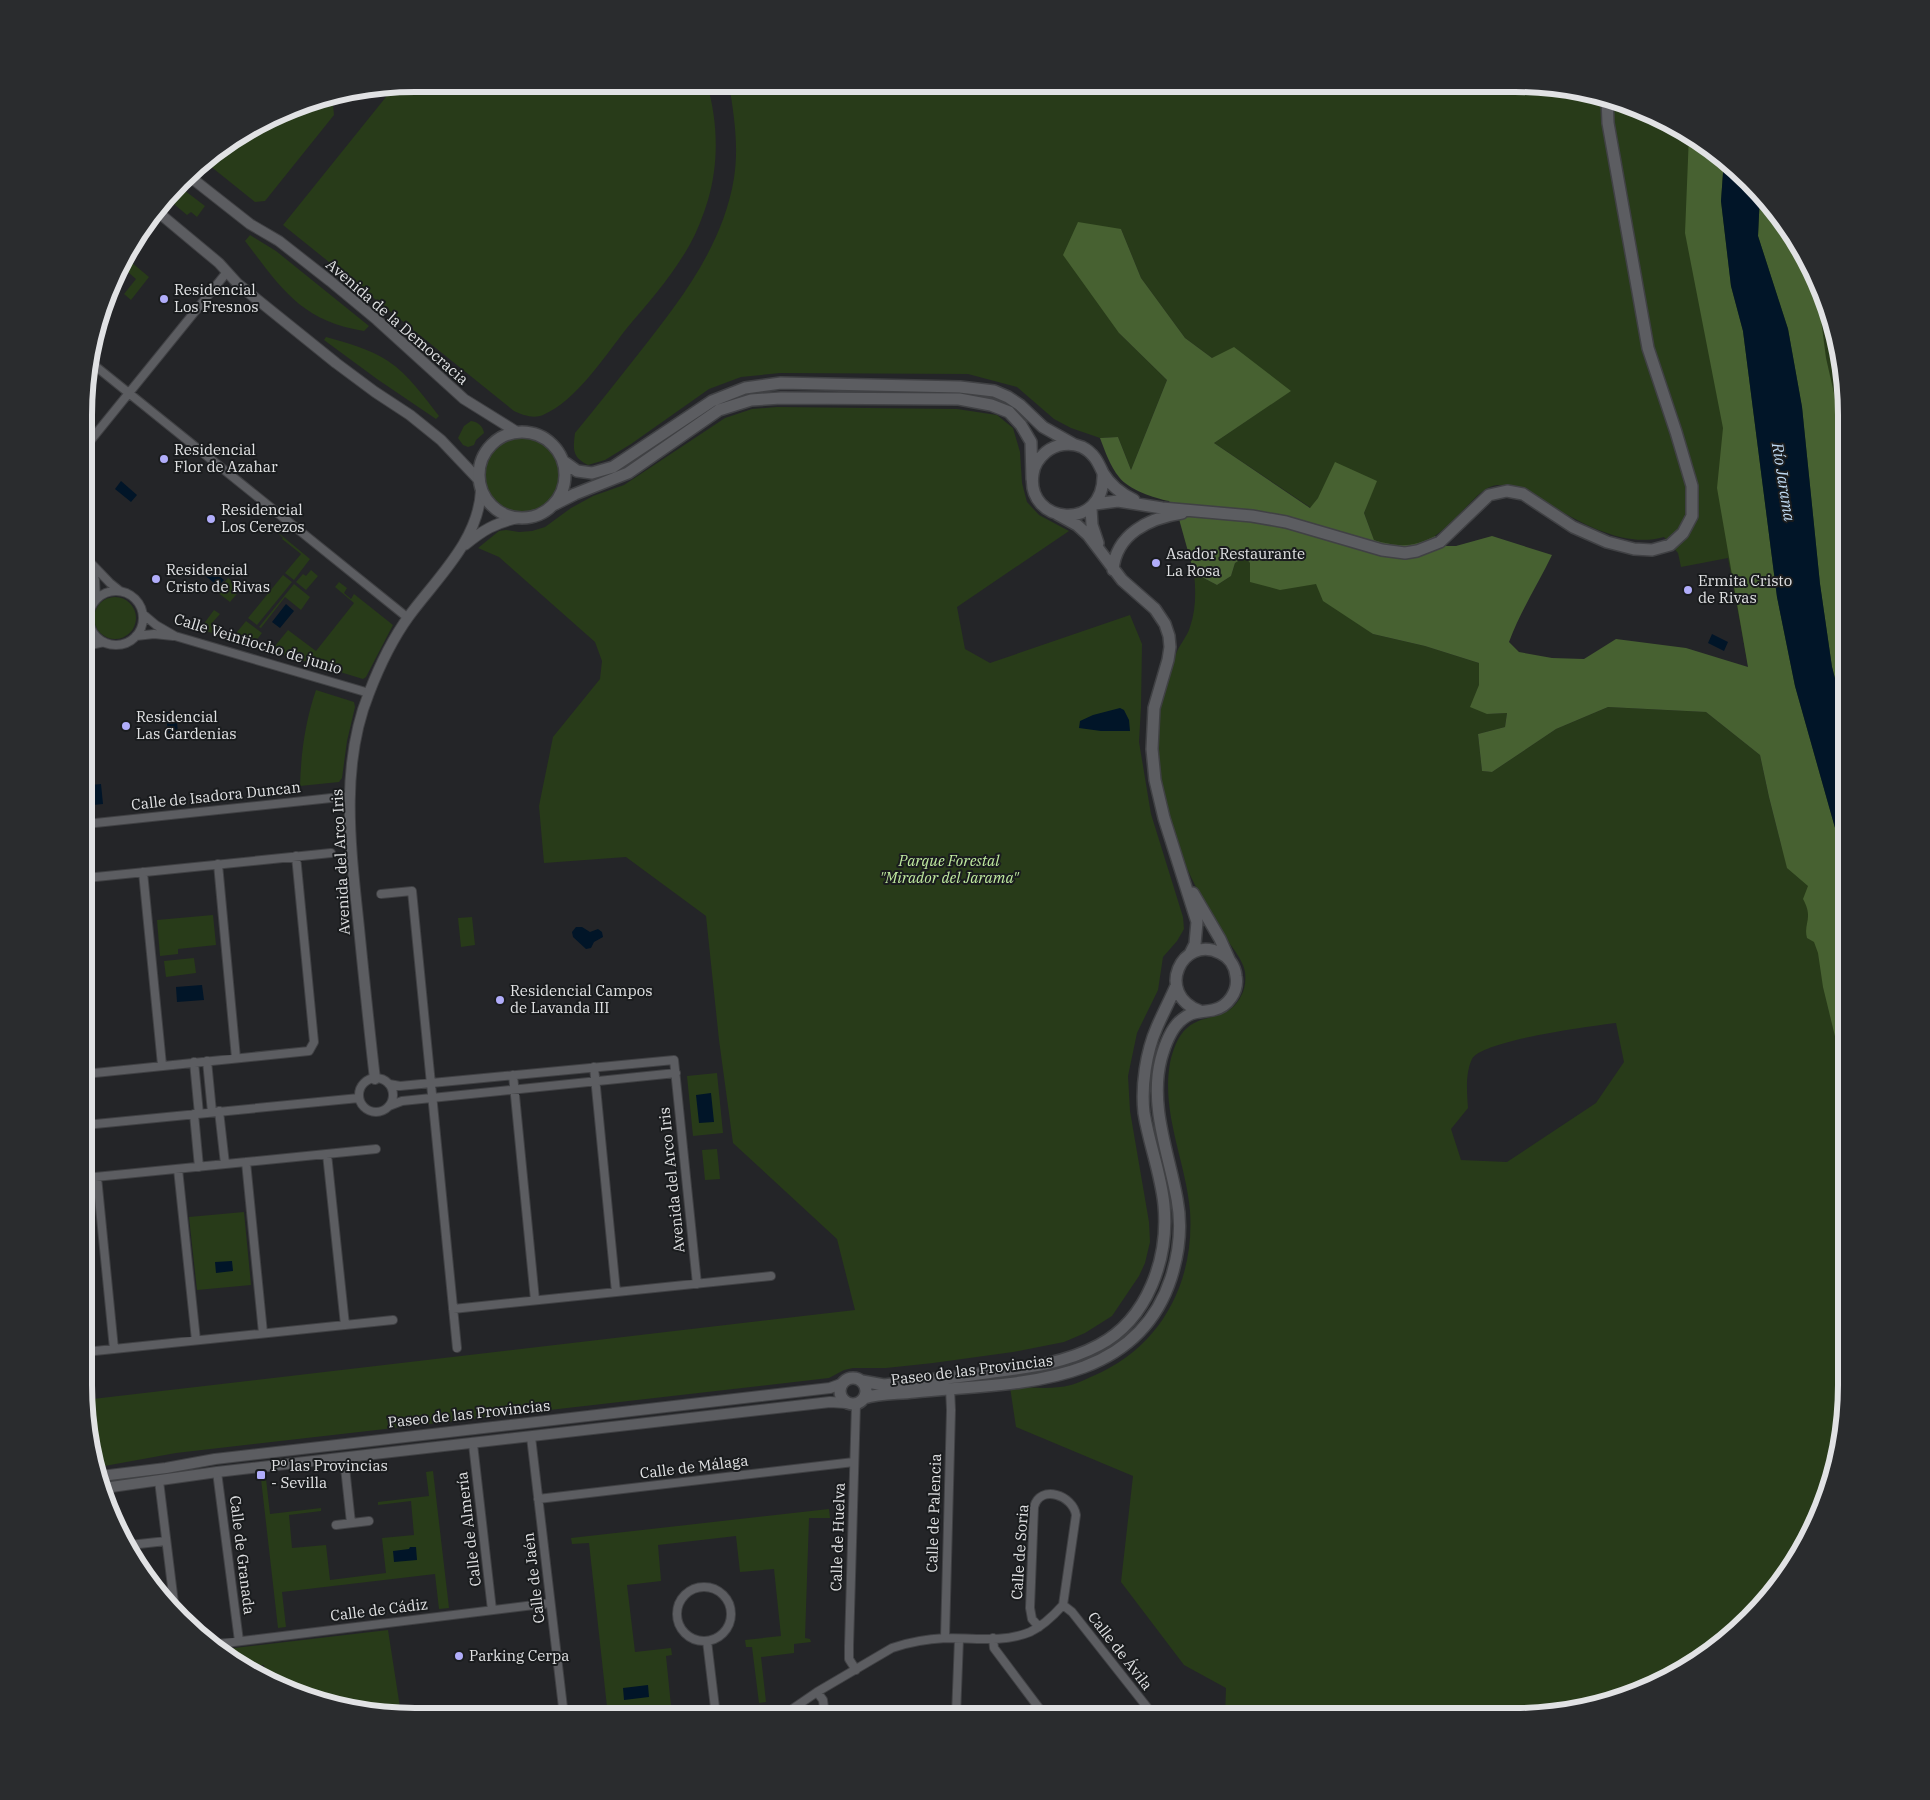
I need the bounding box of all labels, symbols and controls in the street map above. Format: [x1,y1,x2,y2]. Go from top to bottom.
street label: Avenida de la Democracia [322,255,472,389]
place label: Residencial Los Fresnos [174,280,259,316]
marker: Residencial Los Fresnos [158,293,170,305]
place label: Residencial Flor de Azahar [174,440,278,476]
water label: Río Jarama [1768,440,1800,523]
marker: Residencial Flor de Azahar [158,453,170,465]
place label: Residencial Los Cerezos [221,500,305,536]
marker: Residencial Los Cerezos [205,513,217,525]
place label: Asador Restaurante La Rosa [1166,544,1305,580]
marker: Asador Restaurante La Rosa [1150,557,1162,569]
place label: Residencial Cristo de Rivas [166,560,270,596]
place label: Ermita Cristo de Rivas [1698,571,1792,607]
marker: Residencial Cristo de Rivas [150,573,162,585]
marker: Ermita Cristo de Rivas [1682,584,1694,596]
street label: Calle Veintiocho de junio [172,609,344,678]
place label: Residencial Las Gardenias [136,707,237,743]
marker: Residencial Las Gardenias [120,720,132,732]
street label: Calle de Isadora Duncan [130,777,302,814]
street label: Avenida del Arco Iris [327,788,354,936]
park label: Parque Forestal "Mirador del Jarama" [879,851,1020,887]
place label: Residencial Campos de Lavanda III [510,981,653,1017]
marker: Residencial Campos de Lavanda III [494,994,506,1006]
street label: Avenida del Arco Iris [654,1106,689,1254]
street label: Paseo de las Provincias [890,1350,1054,1389]
street label: Paseo de las Provincias [387,1396,551,1431]
street label: Calle de Málaga [639,1450,749,1483]
street label: Calle de Palencia [922,1453,945,1573]
place label: Pº las Provincias - Sevilla [271,1456,388,1492]
marker: Pº las Provincias - Sevilla [255,1469,267,1481]
street label: Calle de Almería [452,1471,485,1588]
street label: Calle de Huelva [826,1482,849,1592]
street label: Calle de Granada [226,1494,259,1615]
street label: Calle de Soria [1007,1504,1032,1600]
street label: Calle de Jaén [518,1531,549,1625]
street label: Calle de Cádiz [329,1594,429,1625]
street label: Calle de Ávila [1084,1608,1157,1694]
place label: Parking Cerpa [469,1646,570,1665]
marker: Parking Cerpa [453,1650,465,1662]

